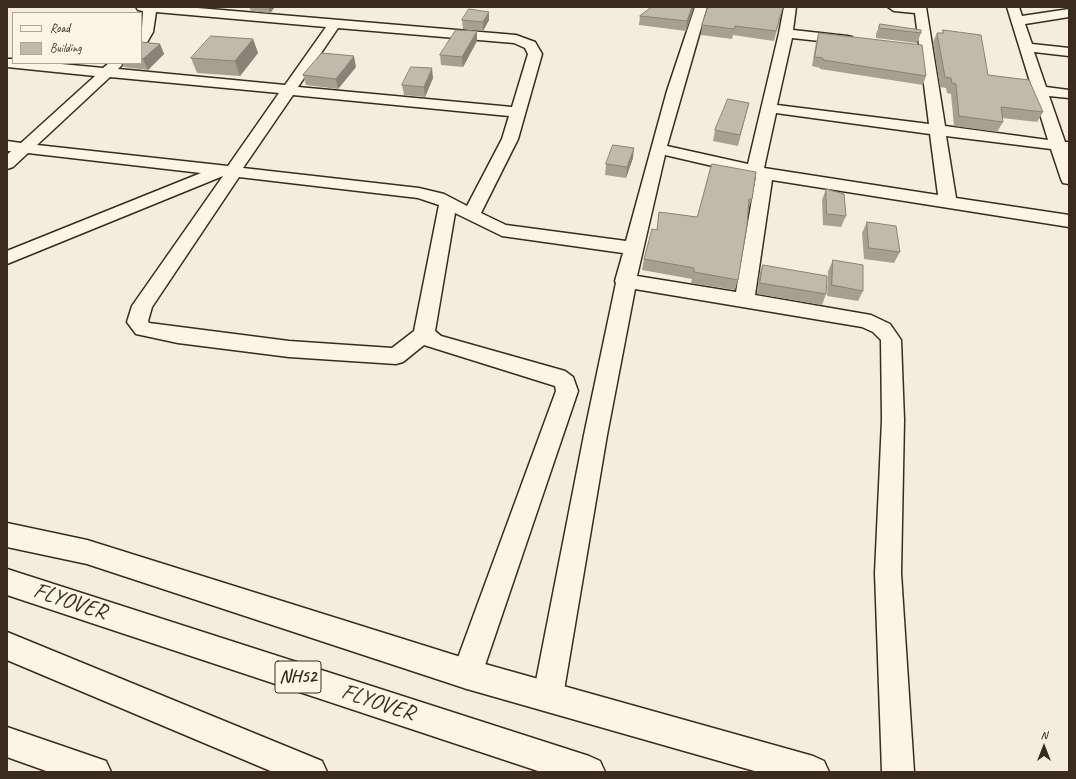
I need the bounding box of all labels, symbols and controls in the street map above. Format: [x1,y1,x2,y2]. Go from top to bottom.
legend [12,12,142,64]
text: Road [50,20,70,36]
text: Building [50,40,82,56]
street label: FLYOVER [30,577,110,627]
road number: NH52 [275,661,321,693]
street label: FLYOVER [338,678,418,728]
north arrow [1024,727,1064,767]
text: N [1041,728,1047,742]

